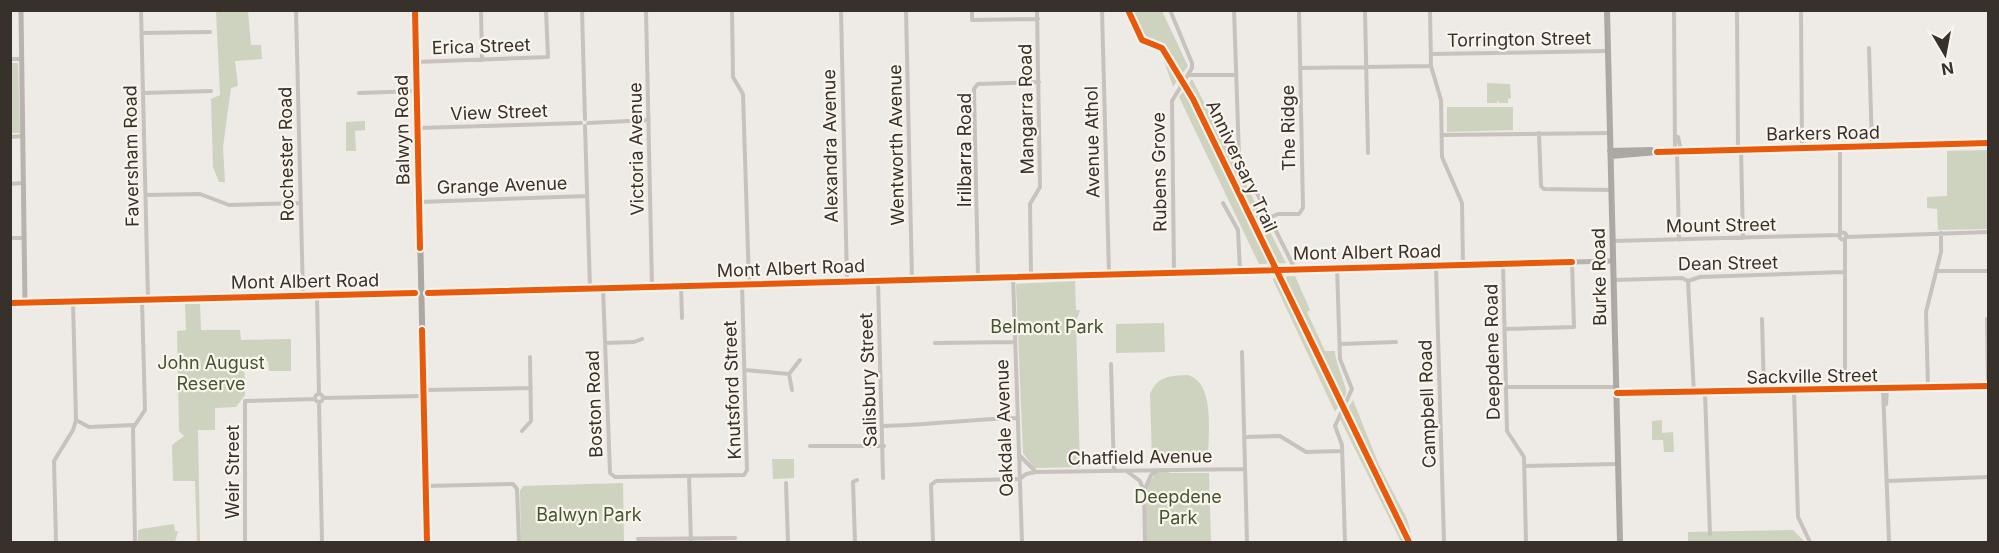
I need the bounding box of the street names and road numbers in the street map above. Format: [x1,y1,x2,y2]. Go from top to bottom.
street label: Torrington Street [1447,27,1591,51]
street label: Erica Street [431,34,531,58]
street label: Mangarra Road [1014,44,1038,174]
street label: Wentworth Avenue [884,64,908,226]
street label: Alexandra Avenue [818,69,842,223]
street label: Balwyn Road [391,75,413,185]
street label: Victoria Avenue [624,82,648,216]
street label: Faversham Road [119,85,143,227]
street label: The Ridge [1277,85,1299,171]
street label: Avenue Athol [1081,86,1103,198]
street label: Rochester Road [274,87,298,221]
street label: Irilbarra Road [954,93,975,207]
street label: Anniversary Trail [1202,97,1282,235]
street label: View Street [450,100,548,124]
street label: Rubens Grove [1147,112,1171,232]
street label: Barkers Road [1766,122,1880,144]
street label: Grange Avenue [436,172,568,198]
street label: Mount Street [1666,214,1776,236]
street label: Burke Road [1588,228,1610,326]
street label: Mont Albert Road [1293,240,1441,264]
street label: Dean Street [1678,252,1778,274]
street label: Mont Albert Road [716,255,866,281]
street label: Mont Albert Road [231,269,379,293]
street label: Deepdene Road [1480,284,1504,420]
street label: Salisbury Street [855,312,881,448]
street label: Knutsford Street [719,320,745,460]
street label: Campbell Road [1414,339,1440,469]
street label: Boston Road [582,350,606,458]
street label: Oakdale Avenue [991,359,1017,497]
street label: Sackville Street [1746,364,1878,388]
street label: Weir Street [222,425,243,519]
street label: Chatfield Avenue [1068,445,1212,469]

